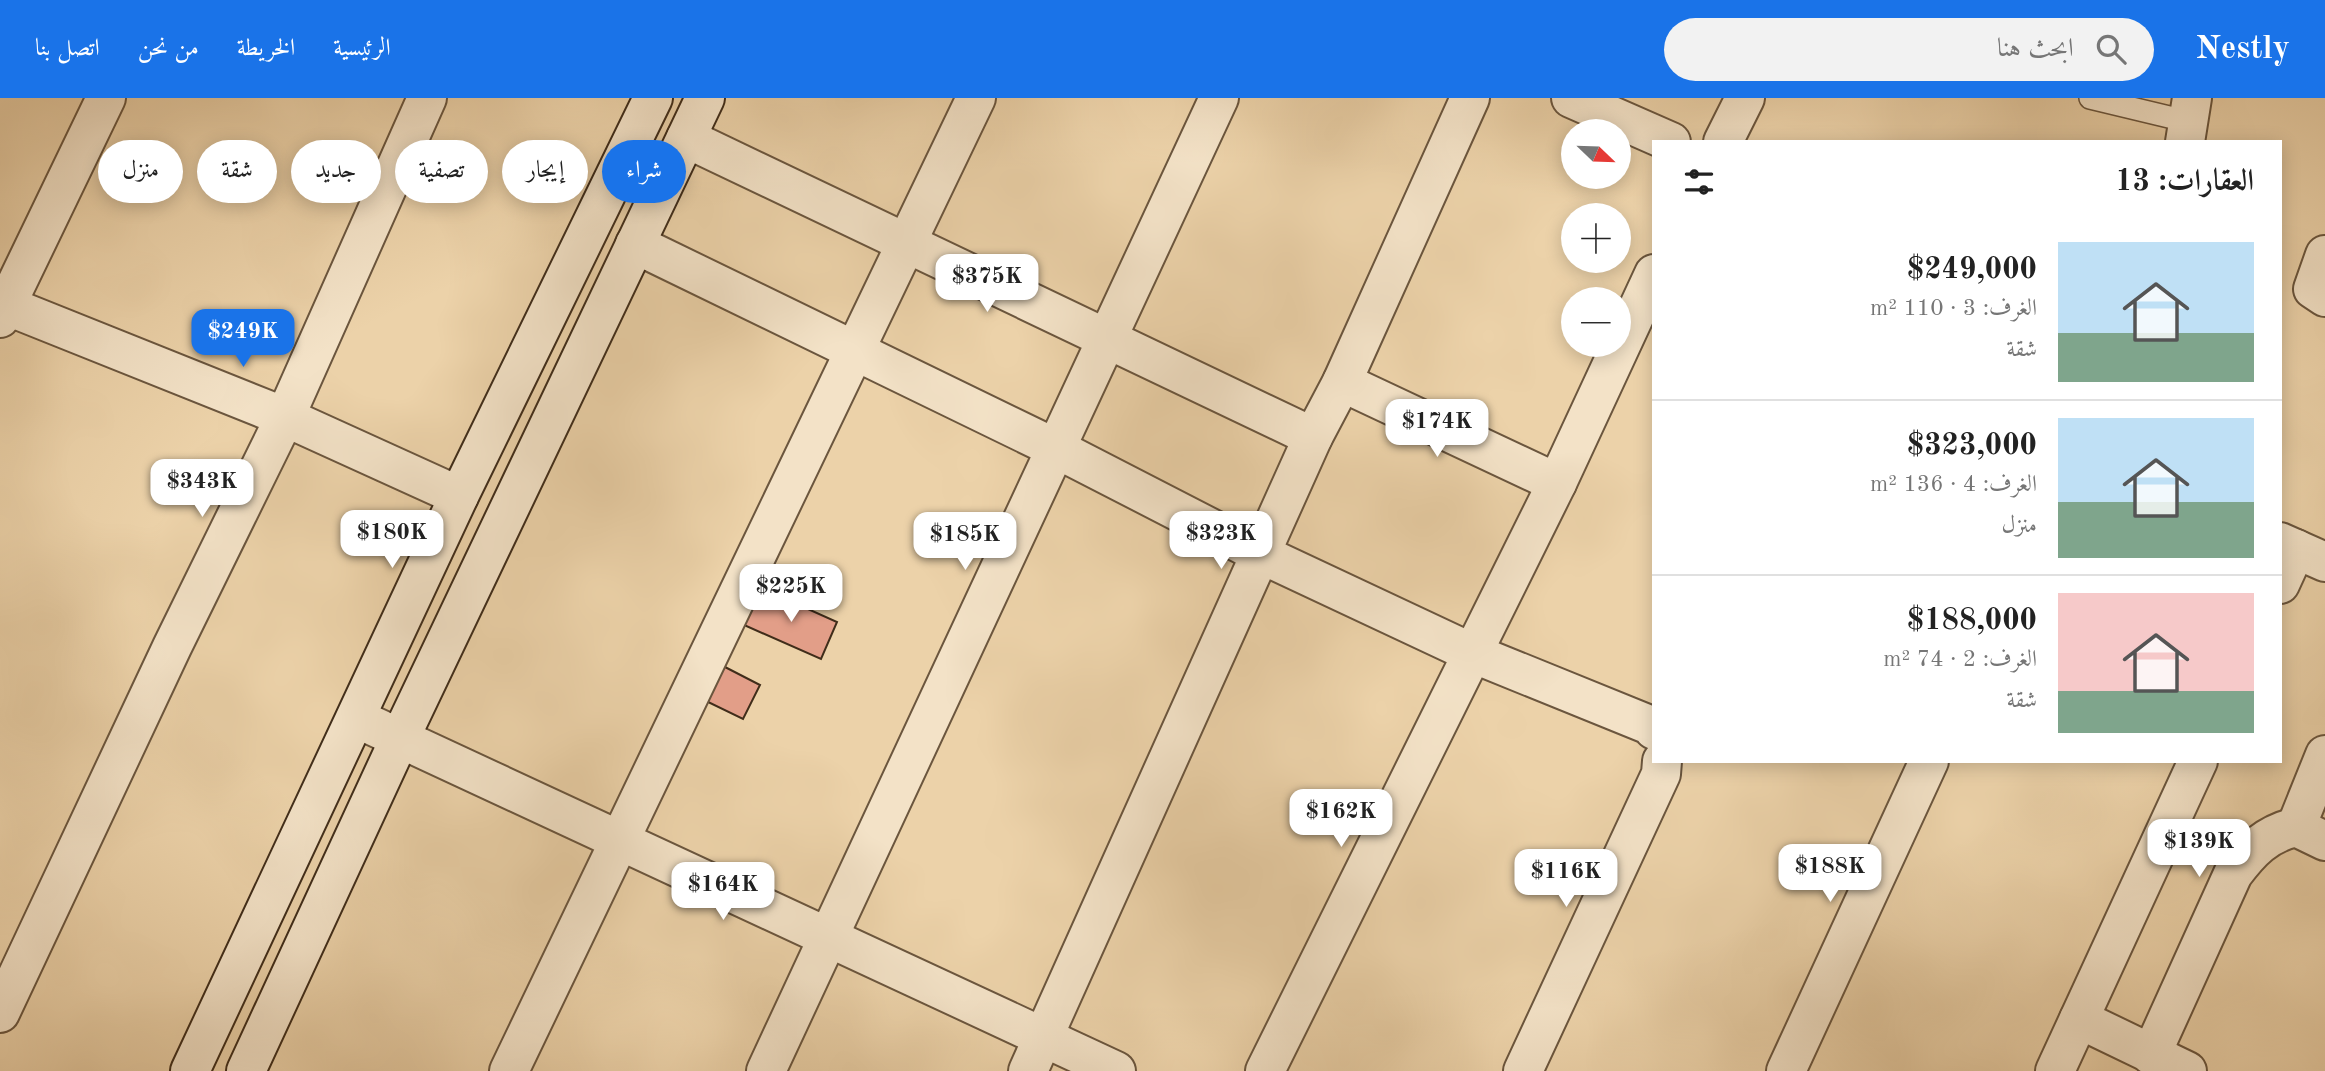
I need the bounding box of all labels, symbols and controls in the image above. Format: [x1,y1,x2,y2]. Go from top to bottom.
search box [1664,18,2154,81]
icon: search [2092,30,2130,68]
text: Nestly [2196,33,2290,66]
text: ابحث هنا [1997,36,2074,62]
text: اتصل بنا [35,37,100,61]
text: من نحن [138,37,199,61]
text: الخريطة [237,37,295,61]
text: الرئيسية [333,37,391,61]
north arrow [1561,119,1631,189]
map controls [1561,119,1631,357]
chip: منزل [98,140,183,203]
chip: شقة [197,140,277,203]
chip: جديد [291,140,381,203]
chip: تصفية [395,140,488,203]
chip: إيجار [502,140,588,203]
chip: شراء [602,140,686,203]
icon: filters [1680,163,1718,201]
text: العقارات: 13 [2115,167,2254,197]
button: + [1561,203,1631,273]
pin: $375K [938,254,1036,314]
text: $249,000 [1907,255,2037,285]
text: $375K [951,265,1023,288]
icon: home [2114,270,2198,354]
button: − [1561,287,1631,357]
text: الغرف: 3 · 110 m² [1870,297,2037,320]
pin: $249K [194,310,292,369]
text: $249K [207,320,279,343]
text: شقة [2007,338,2037,361]
pin: $174K [1388,400,1486,459]
text: $174K [1401,410,1473,433]
text: $323,000 [1907,431,2037,461]
icon: home [2114,446,2198,530]
pin: $343K [153,460,251,519]
text: $343K [166,470,238,493]
text: الغرف: 4 · 136 m² [1870,473,2037,496]
pin: $180K [343,510,441,570]
pin: $185K [916,512,1014,572]
pin: $323K [1172,512,1270,571]
text: منزل [2002,514,2037,537]
text: $180K [356,521,428,544]
text: $323K [1185,522,1257,545]
text: $185K [929,523,1001,546]
pin: $225K [742,564,840,624]
text: $225K [755,575,827,598]
text: $188,000 [1907,606,2037,636]
icon: home [2114,621,2198,705]
text: الغرف: 2 · 74 m² [1883,648,2037,671]
text: شقة [2007,689,2037,712]
pin: $162K [1292,790,1390,849]
text: $162K [1305,800,1377,823]
pin: $139K [2150,820,2248,879]
text: $139K [2163,830,2235,853]
pin: $188K [1781,844,1879,904]
pin: $116K [1517,850,1615,909]
text: $188K [1794,855,1866,878]
text: $116K [1530,860,1602,883]
pin: $164K [674,862,772,922]
text: $164K [687,873,759,896]

